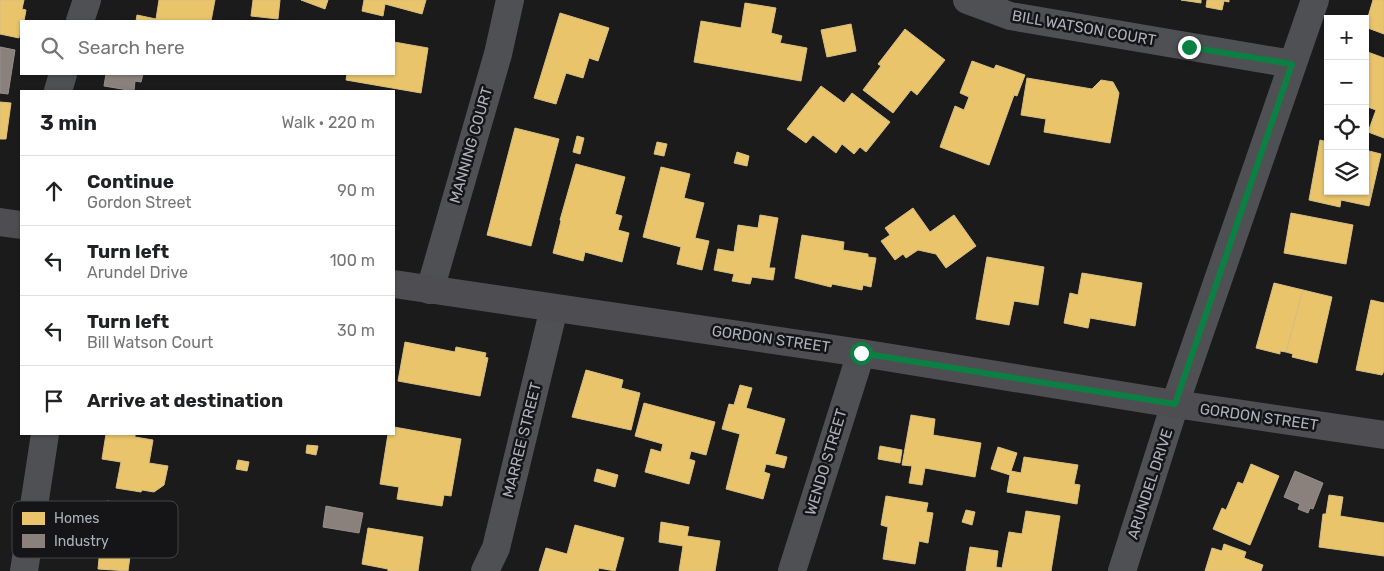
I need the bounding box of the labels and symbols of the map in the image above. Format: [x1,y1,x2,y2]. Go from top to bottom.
street label: BILL WATSON COURT [1011,6,1158,50]
route end [1178,36,1201,59]
street label: MANNING COURT [446,84,496,205]
street label: GORDON STREET [711,322,832,356]
route start [850,342,873,365]
street label: MARREE STREET [499,380,545,499]
street label: GORDON STREET [1199,400,1320,434]
street label: WENDO STREET [801,406,851,517]
street label: ARUNDEL DRIVE [1124,426,1176,542]
legend [12,501,178,558]
text: Homes [54,510,99,527]
text: Industry [54,533,109,550]

